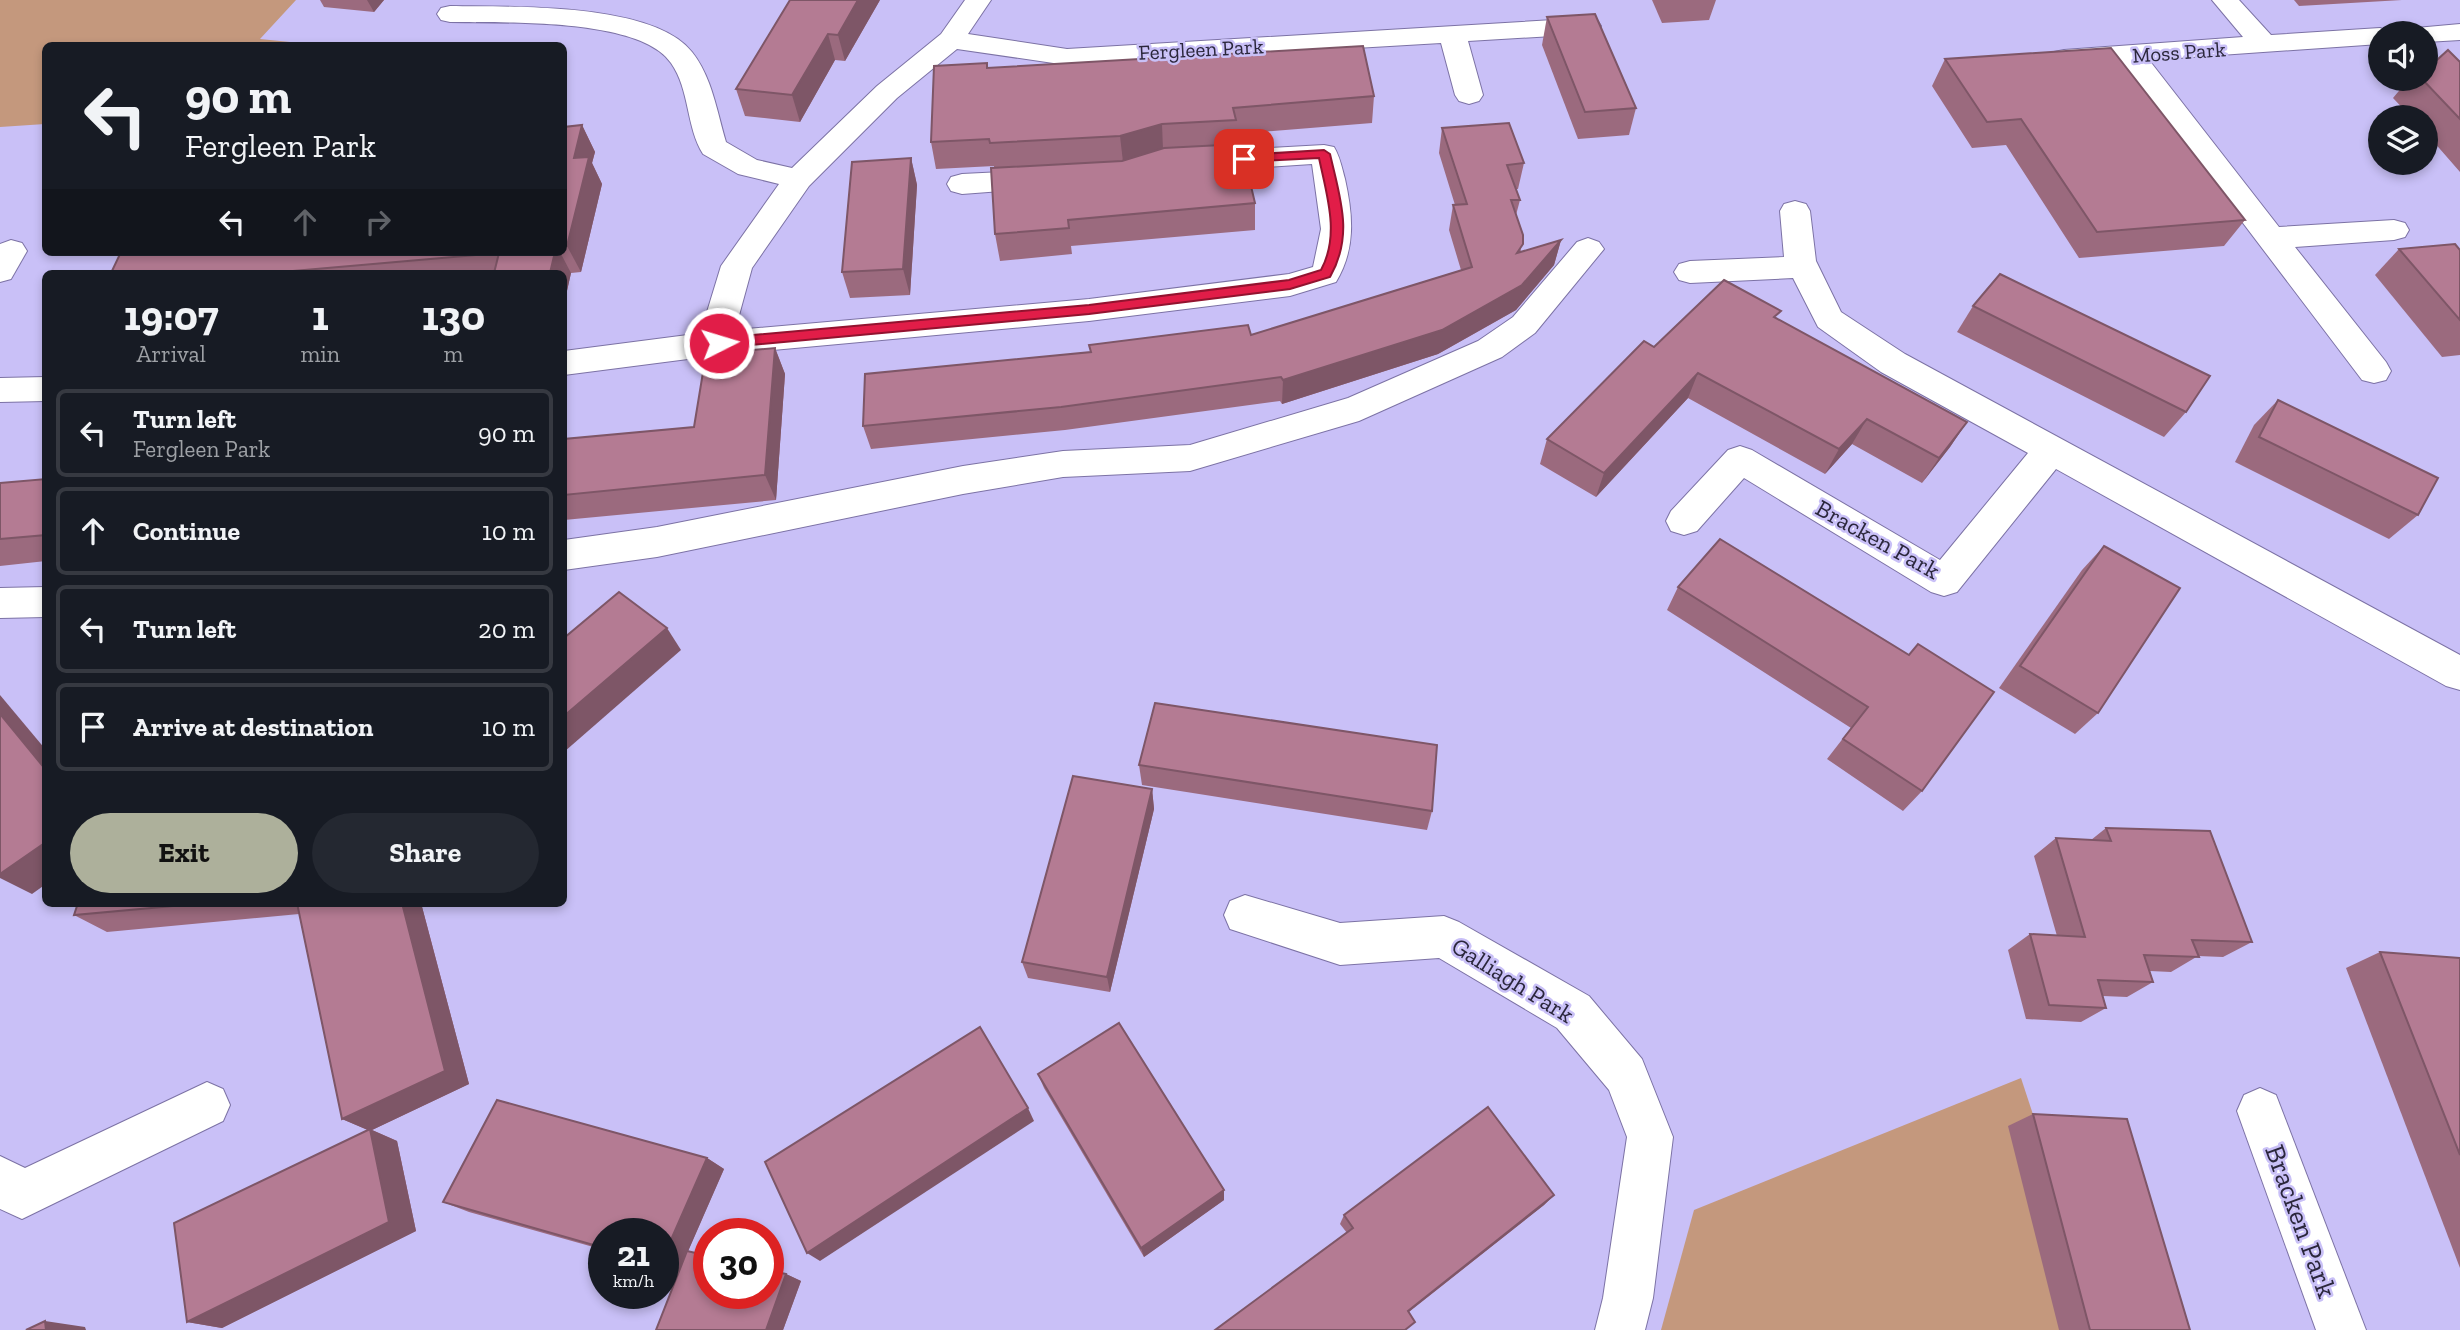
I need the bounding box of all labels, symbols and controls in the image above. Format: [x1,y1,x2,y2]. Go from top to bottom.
map controls [2368,21,2438,175]
button: sound [2368,21,2438,91]
street label: Fergleen Park [1138,33,1264,65]
street label: Moss Park [2131,36,2227,68]
text: 90 m [185,67,292,126]
icon: left [70,70,161,161]
button: layers [2368,105,2438,175]
text: Fergleen Park [185,127,376,165]
pin [1214,129,1274,189]
icon: arrive [1225,140,1263,178]
icon: left [213,203,251,241]
icon: ahead [286,203,324,241]
icon: right [359,203,397,241]
text: 19:07 [124,290,219,341]
text: 1 [312,290,329,341]
text: 130 [422,290,485,341]
position arrow [682,306,756,380]
text: Arrival [137,340,206,368]
text: min [300,340,340,368]
text: m [444,340,463,368]
text: Turn left [133,403,236,435]
icon: left [74,414,112,452]
text: 90 m [478,417,535,449]
text: Fergleen Park [133,435,270,463]
street label: Bracken Park [1811,493,1946,585]
icon: ahead [74,512,112,550]
text: Continue [133,515,240,547]
text: 10 m [482,515,535,547]
icon: left [74,610,112,648]
text: Turn left [133,613,236,645]
text: 20 m [478,613,535,645]
icon: arrive [74,708,112,746]
text: Arrive at destination [133,711,373,743]
text: 10 m [482,711,535,743]
button: Exit [70,813,298,893]
button: Share [312,813,539,893]
street label: Galliagh Park [1447,931,1580,1029]
street label: Bracken Park [2258,1140,2344,1302]
speed limit sign: 30 [693,1218,784,1309]
text: 21 [617,1233,650,1275]
text: km/h [613,1270,654,1292]

